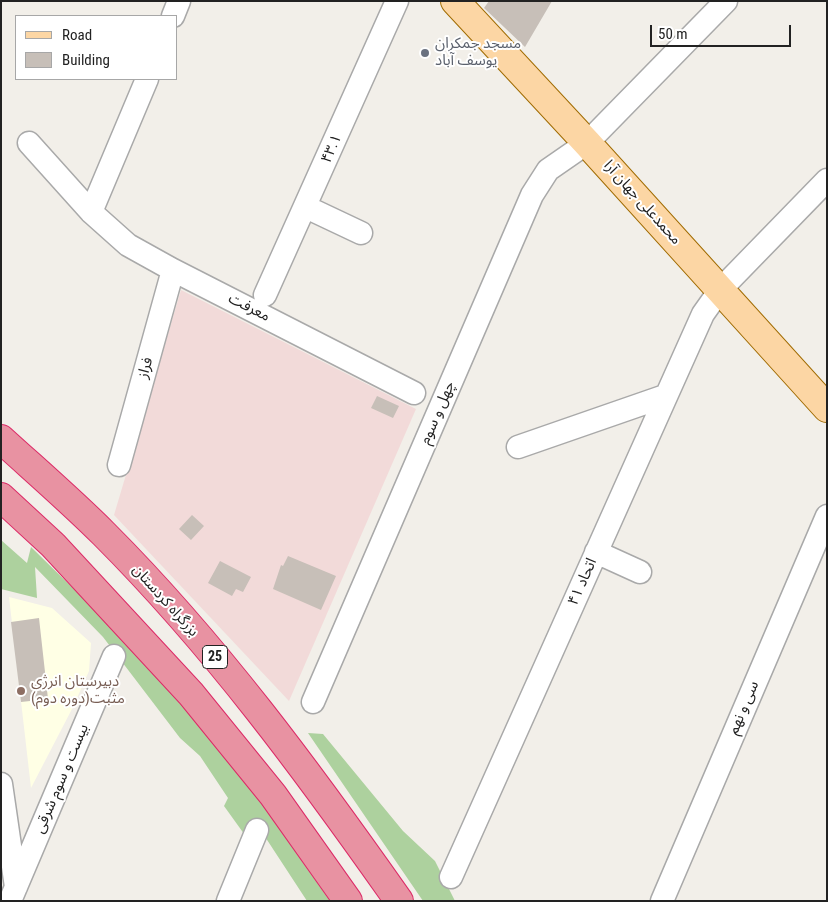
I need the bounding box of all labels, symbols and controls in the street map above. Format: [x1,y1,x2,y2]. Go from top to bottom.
legend [15,15,178,80]
scale bar [653,15,794,47]
text: 50 m [658,25,688,43]
text: Road [62,26,92,44]
place label: مسجد جمکران یوسف آباد [435,35,521,70]
marker: مسجد جمکران یوسف آباد [419,47,431,59]
text: Building [62,51,110,69]
street label: ۴۳.۱ [318,132,346,166]
street label: محمدعلی جهان آرا [599,157,685,249]
street label: معرفت [225,290,273,326]
street label: فراز [134,355,158,381]
street label: چهل و سوم [417,379,459,447]
street label: اتحاد ۴۱ [565,556,601,608]
street label: بزرگراه کردستان [128,561,202,641]
road number: 25 [202,646,228,669]
place label: دبیرستان انرژی مثبت(دوره دوم) [31,673,125,708]
street label: سی و نهم [725,678,763,738]
marker: دبیرستان انرژی مثبت(دوره دوم) [15,685,27,697]
street label: بیست و سوم شرقی [31,722,93,836]

